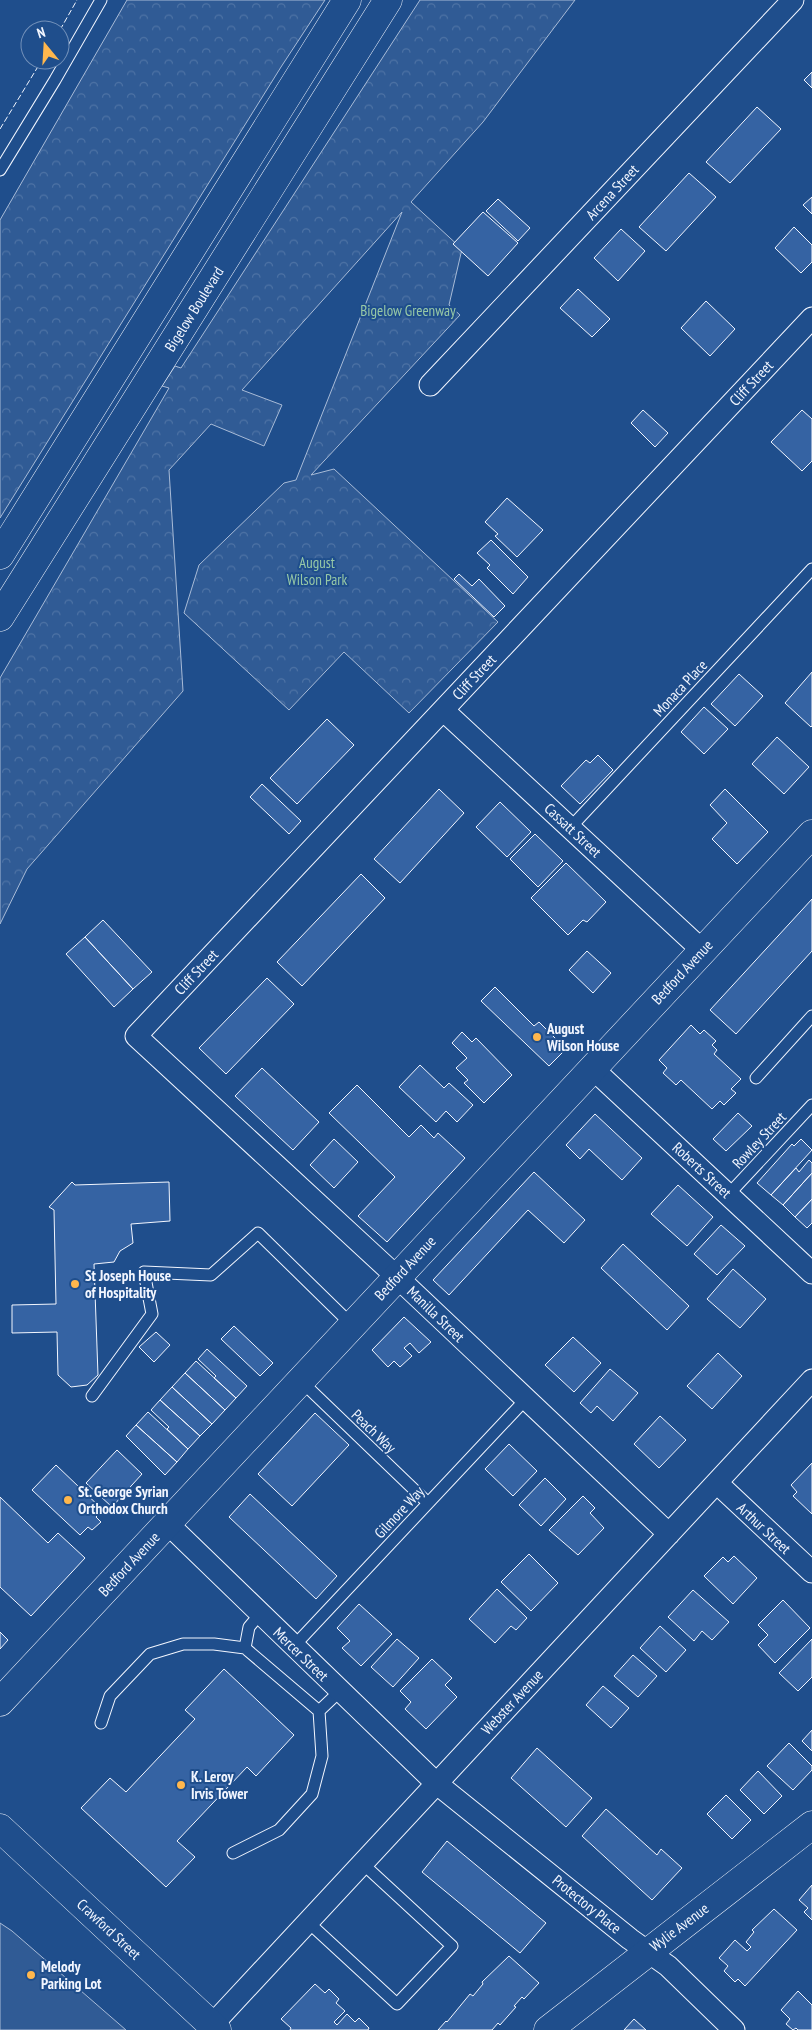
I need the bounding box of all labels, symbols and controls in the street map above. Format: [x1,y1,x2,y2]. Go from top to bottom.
north arrow [20,20,70,70]
text: N [35,23,47,42]
street label: Arcena Street [581,160,643,224]
street label: Bigelow Boulevard [160,263,228,355]
park label: Bigelow Greenway [360,301,456,320]
street label: Cliff Street [725,356,777,410]
park label: August Wilson Park [287,553,347,589]
street label: Cliff Street [448,650,500,704]
street label: Monaca Place [649,656,711,720]
street label: Cassatt Street [540,799,606,861]
street label: Bedford Avenue [647,936,717,1008]
street label: Cliff Street [170,945,222,999]
place label: August Wilson House [546,1019,620,1055]
marker: August Wilson House [531,1031,543,1043]
street label: Rowley Street [728,1108,790,1172]
street label: Roberts Street [669,1138,735,1202]
street label: Bedford Avenue [370,1232,440,1304]
place label: St Joseph House of Hospitality [85,1266,171,1302]
marker: St Joseph House of Hospitality [69,1278,81,1290]
street label: Manilla Street [403,1282,469,1346]
street label: Peach Way [348,1405,400,1457]
place label: St. George Syrian Orthodox Church [78,1482,169,1518]
street label: Gilmore Way [370,1482,428,1542]
marker: St. George Syrian Orthodox Church [62,1494,74,1506]
street label: Arthur Street [733,1498,795,1558]
street label: Bedford Avenue [94,1528,164,1600]
street label: Mercer Street [269,1623,333,1685]
street label: Webster Avenue [477,1665,547,1739]
place label: K. Leroy Irvis Tower [191,1767,249,1803]
marker: K. Leroy Irvis Tower [175,1779,187,1791]
street label: Protectory Place [549,1871,625,1937]
street label: Crawford Street [73,1895,145,1963]
street label: Wylie Avenue [646,1899,712,1955]
place label: Melody Parking Lot [41,1957,102,1993]
marker: Melody Parking Lot [25,1969,37,1981]

